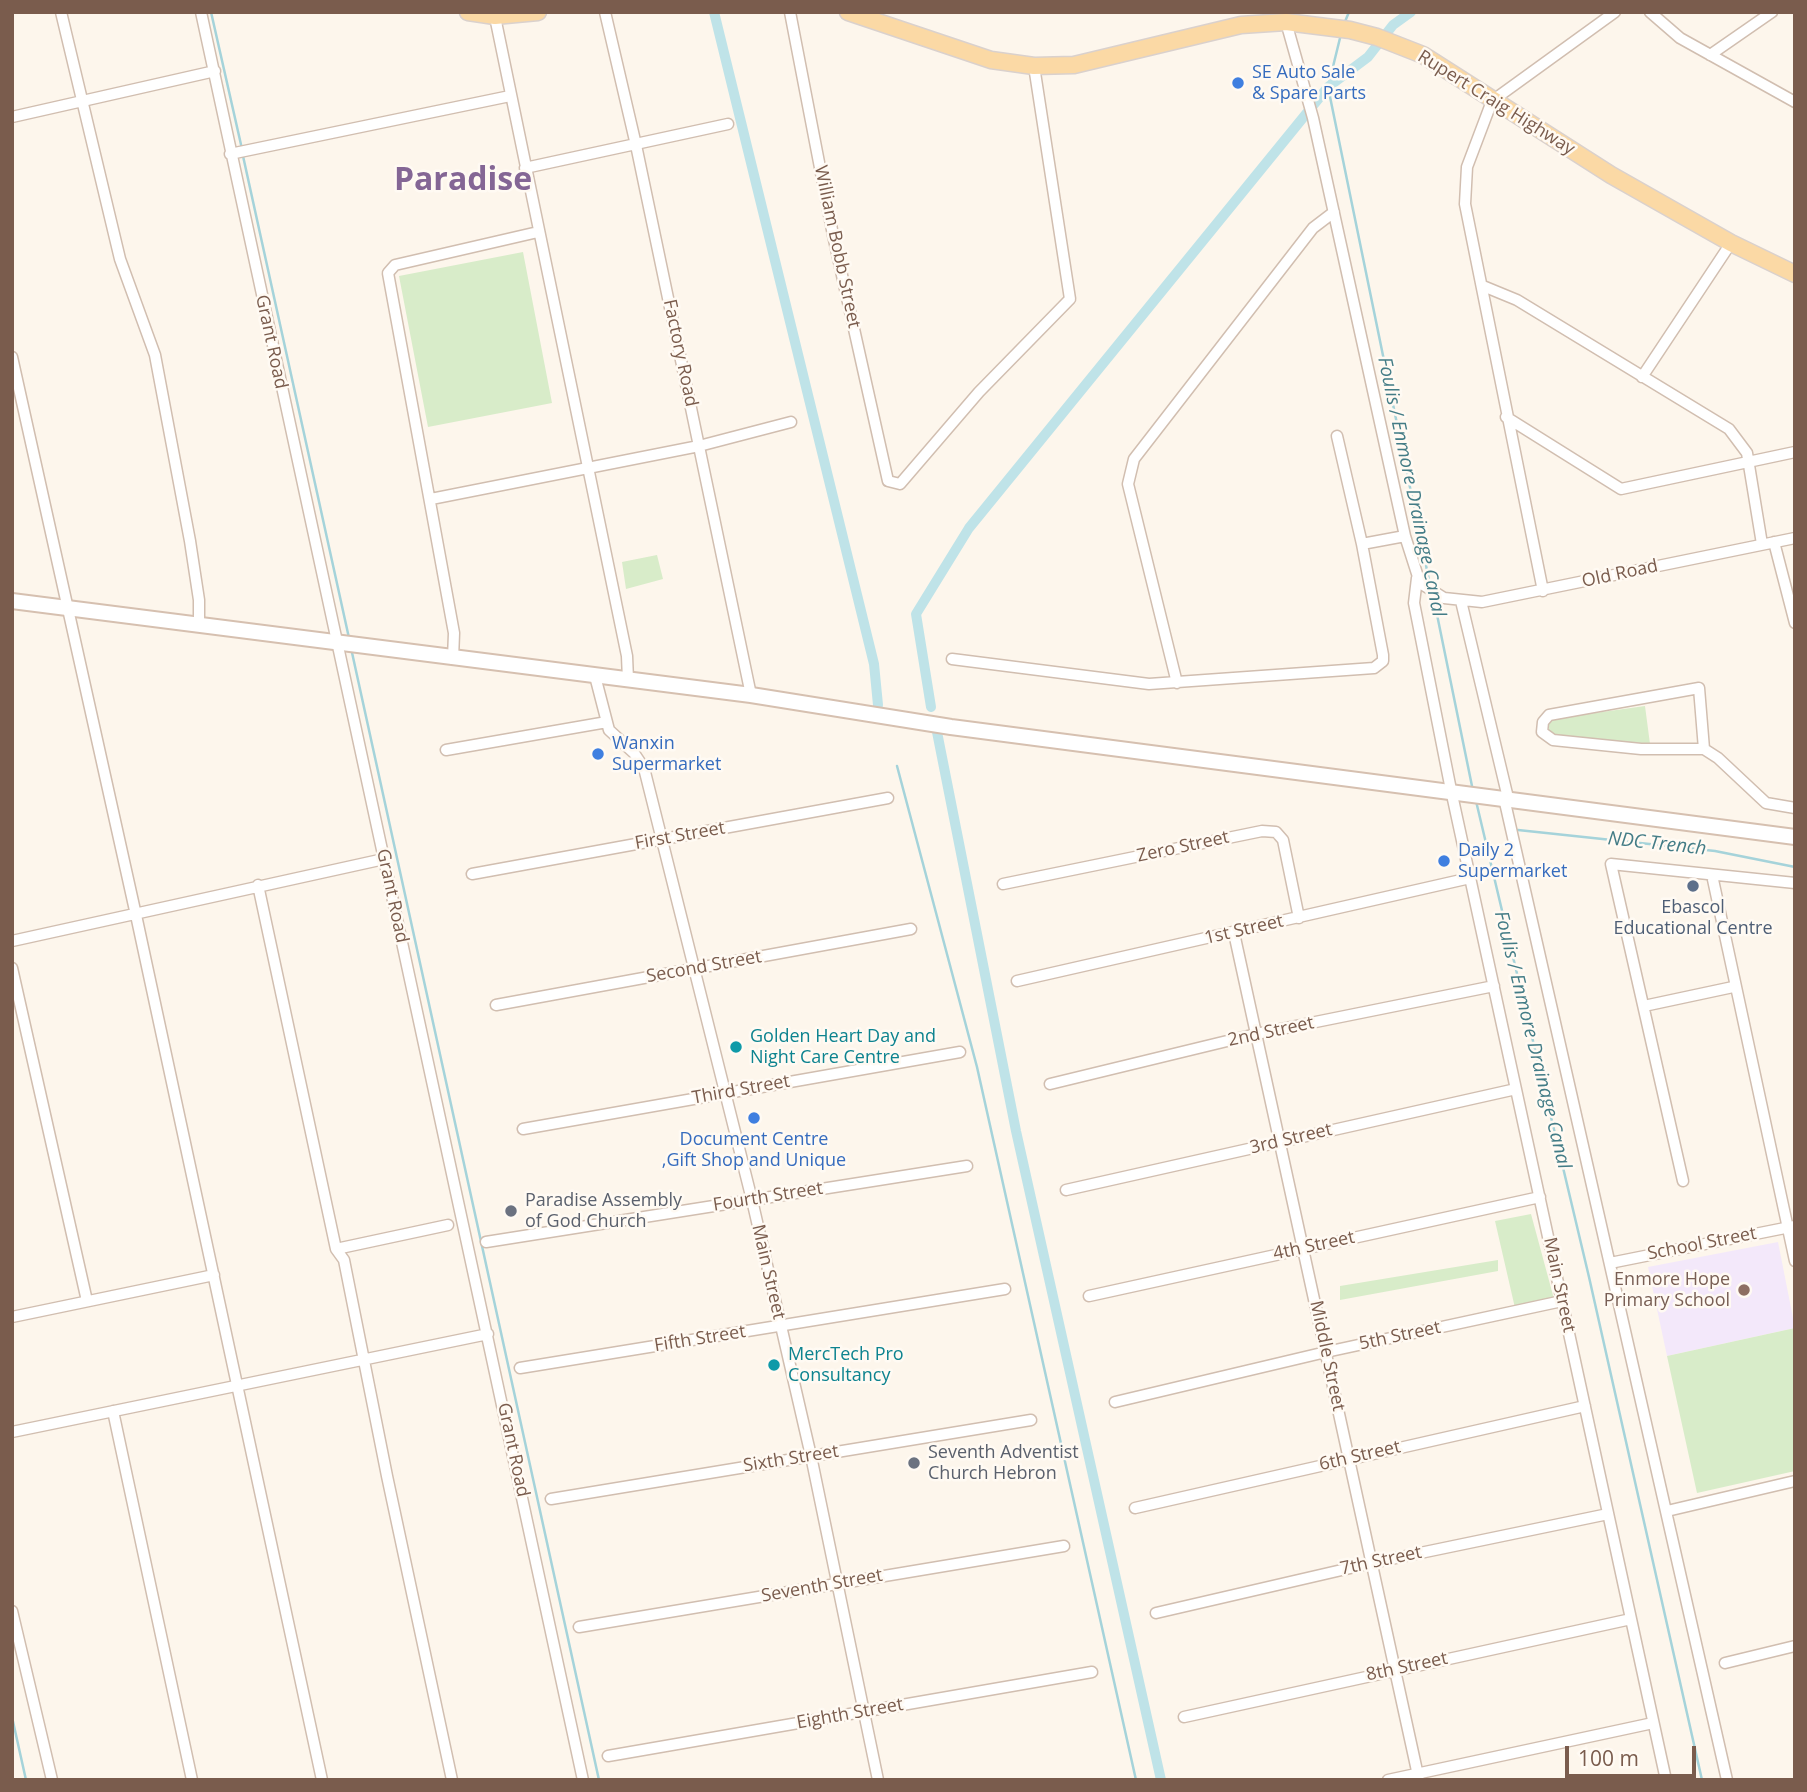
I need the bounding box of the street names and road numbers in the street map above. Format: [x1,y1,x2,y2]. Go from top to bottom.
street label: Rupert Craig Highway [1414,46,1578,160]
street label: William Bobb Street [809,164,865,330]
street label: Grant Road [251,293,291,391]
street label: Factory Road [658,297,702,409]
street label: Old Road [1580,555,1660,593]
street label: First Street [633,817,727,855]
street label: Zero Street [1135,827,1231,867]
street label: Grant Road [372,847,412,945]
street label: 1st Street [1202,910,1286,950]
street label: Second Street [645,946,763,988]
street label: 2nd Street [1226,1012,1316,1052]
street label: Third Street [690,1071,792,1109]
street label: 3rd Street [1248,1119,1334,1159]
street label: Fourth Street [712,1178,824,1216]
street label: Main Street [747,1222,789,1322]
street label: School Street [1646,1223,1758,1265]
street label: 4th Street [1271,1227,1357,1265]
street label: Main Street [1538,1235,1580,1335]
street label: Middle Street [1305,1299,1349,1413]
street label: 5th Street [1357,1317,1443,1355]
street label: Fifth Street [653,1321,747,1357]
street label: Grant Road [493,1401,533,1499]
street label: 6th Street [1317,1436,1403,1476]
street label: Sixth Street [742,1441,840,1477]
street label: 7th Street [1338,1542,1424,1580]
street label: Seventh Street [760,1565,884,1607]
street label: 8th Street [1364,1648,1450,1686]
street label: Eighth Street [795,1694,905,1734]

